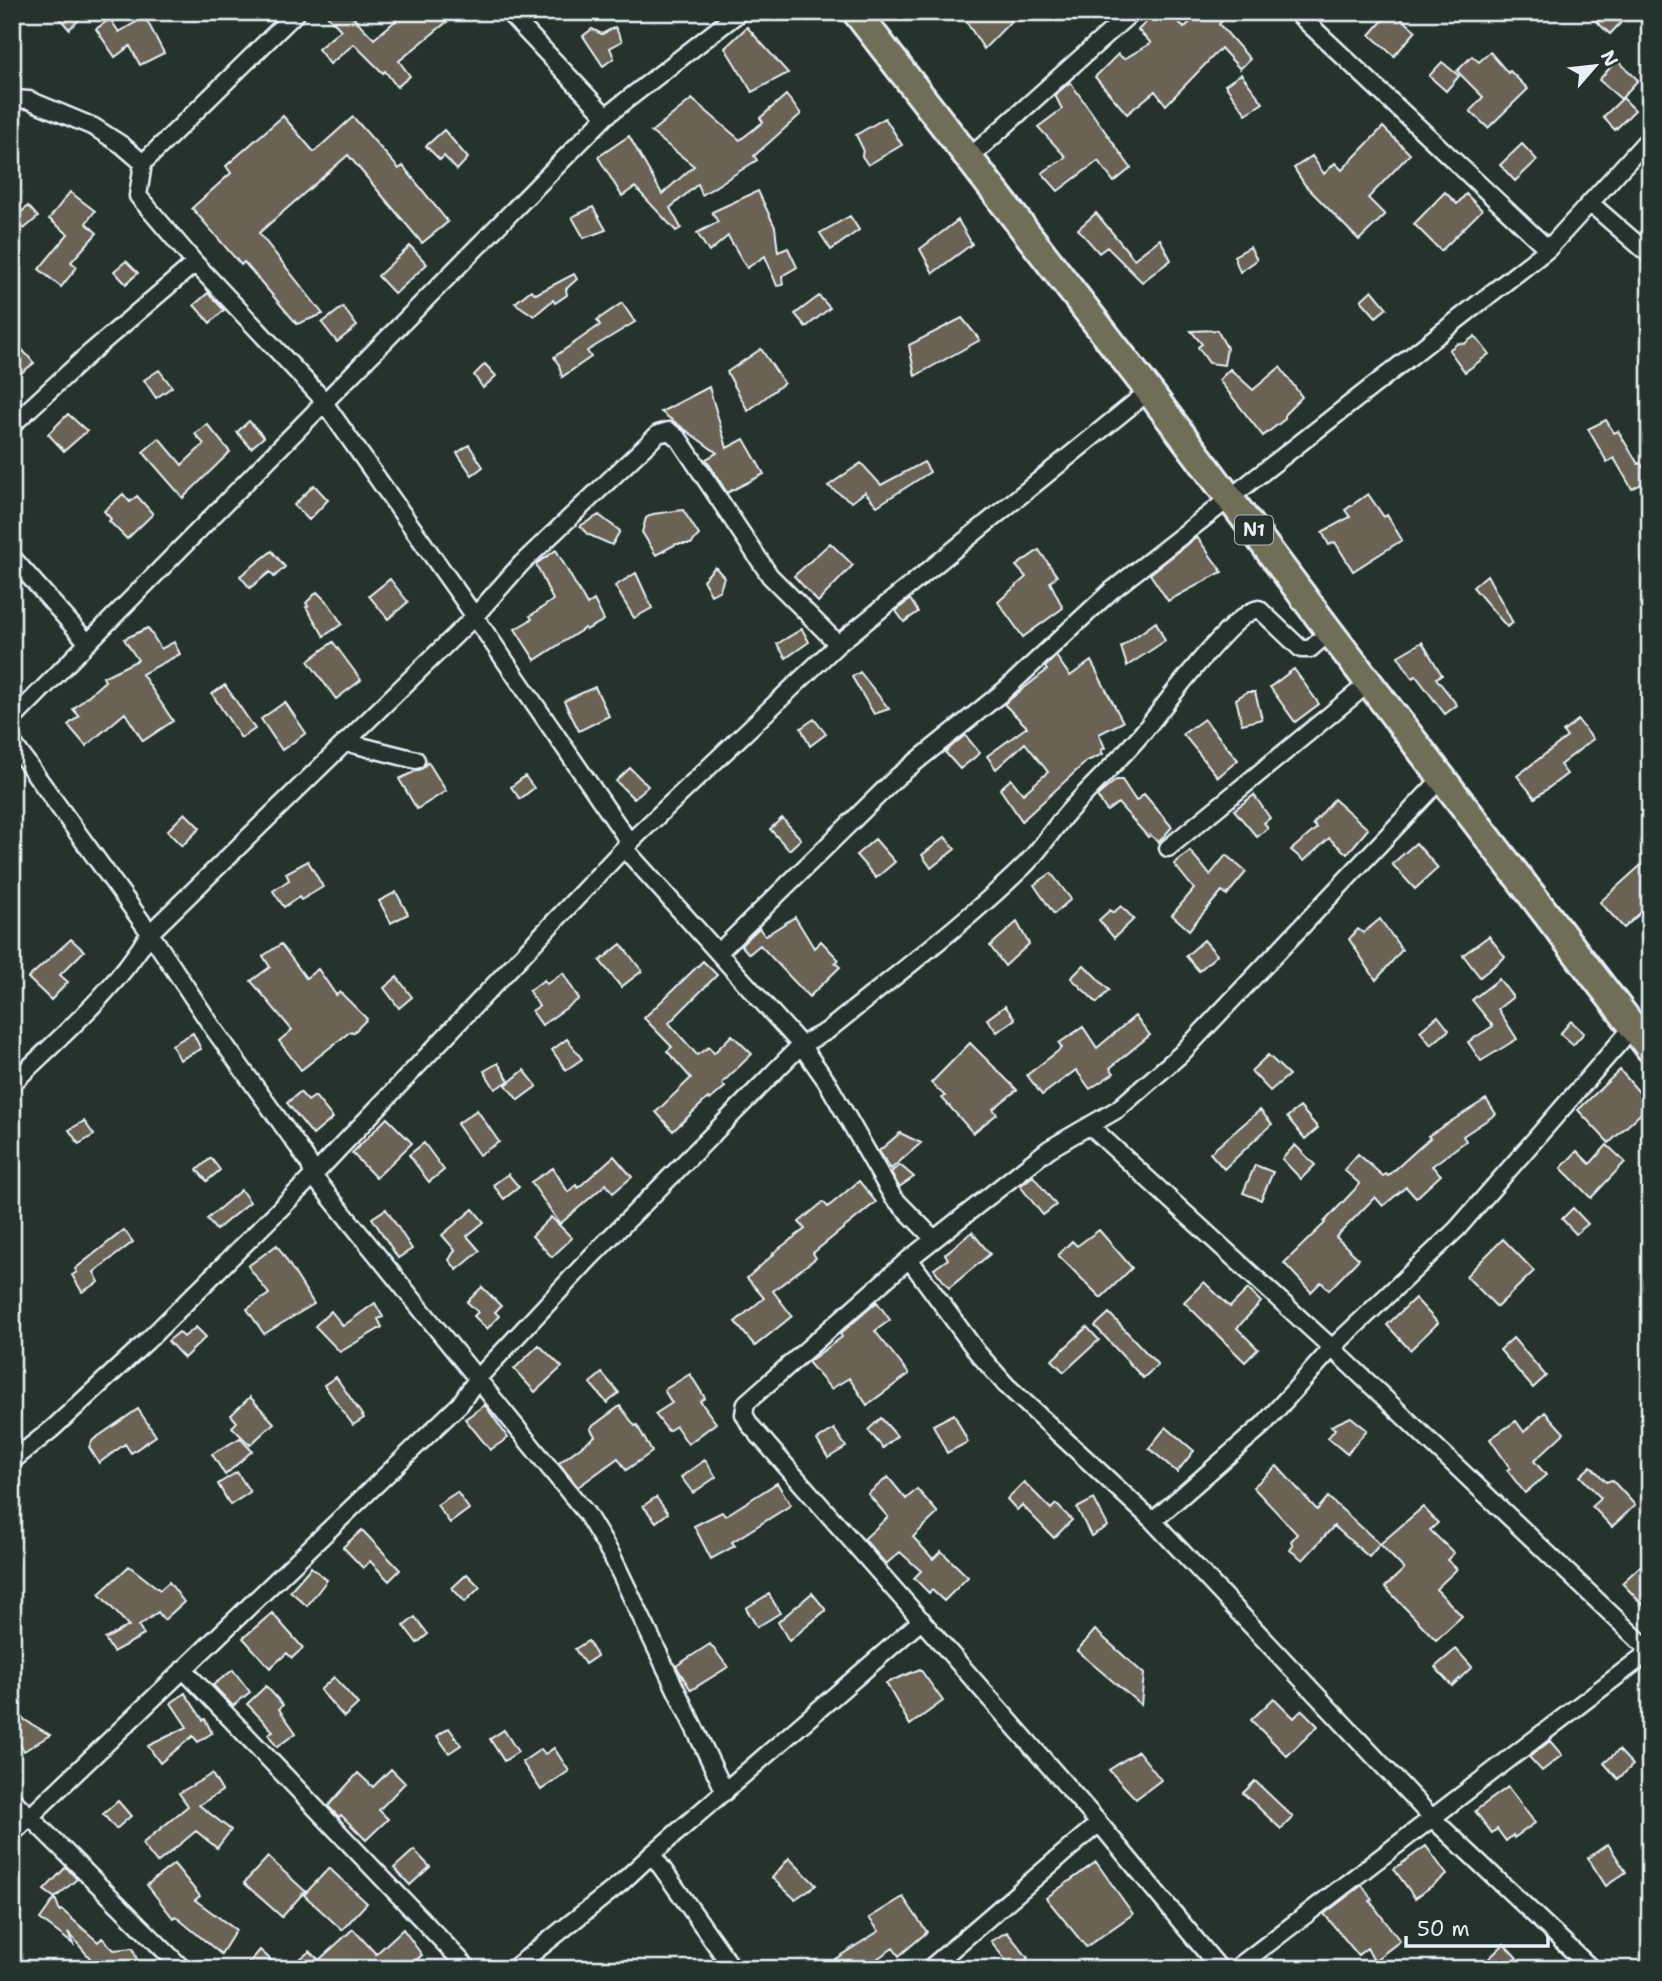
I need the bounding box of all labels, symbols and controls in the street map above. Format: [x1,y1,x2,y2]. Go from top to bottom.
north arrow [1560,32,1630,102]
text: N [1595,46,1624,71]
road number: N1 [1235,516,1273,544]
scale bar [1406,1904,1548,1948]
text: 50 m [1417,1915,1470,1943]

